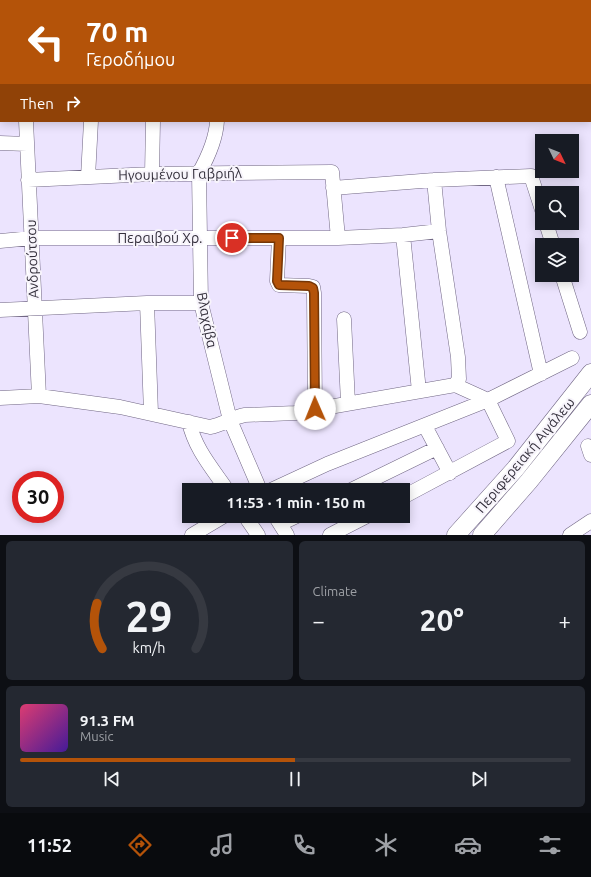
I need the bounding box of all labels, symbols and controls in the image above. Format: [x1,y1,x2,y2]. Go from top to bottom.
icon: left [20,16,72,68]
text: 70 m [86,16,148,47]
text: Γεροδήμου [86,49,175,69]
icon: right [62,92,84,114]
text: Then [20,95,54,112]
north arrow [535,134,579,178]
map controls [535,134,579,282]
street label: Ηγουμένου Γαβριήλ [118,165,242,183]
button: search [535,186,579,230]
street label: Ανδρούτσου [23,219,41,299]
pin [215,221,249,255]
icon: arrive [221,227,243,249]
street label: Περαιβού Χρ. [117,230,203,246]
button: layers [535,238,579,282]
street label: Βλαχάβα [194,291,220,350]
position arrow [294,388,336,430]
street label: Περιφερειακή Αιγάλεω [472,394,578,516]
speed limit sign: 30 [12,471,64,523]
text: 11:53 · 1 min · 150 m [227,494,365,511]
text: Climate [313,584,357,598]
text: 29 [126,592,173,639]
text: 20° [420,603,464,637]
text: − [313,608,325,633]
text: + [559,608,571,633]
text: km/h [133,639,166,655]
text: 91.3 FM [80,712,134,729]
text: Music [80,729,114,743]
icon: previous [101,768,123,790]
icon: pause [284,768,306,790]
icon: next [468,768,490,790]
icon: directions [126,831,154,859]
icon: music [208,831,236,859]
icon: phone [290,831,318,859]
icon: climate [372,831,400,859]
icon: car [454,831,482,859]
icon: filters [536,831,564,859]
text: 11:52 [27,835,72,855]

